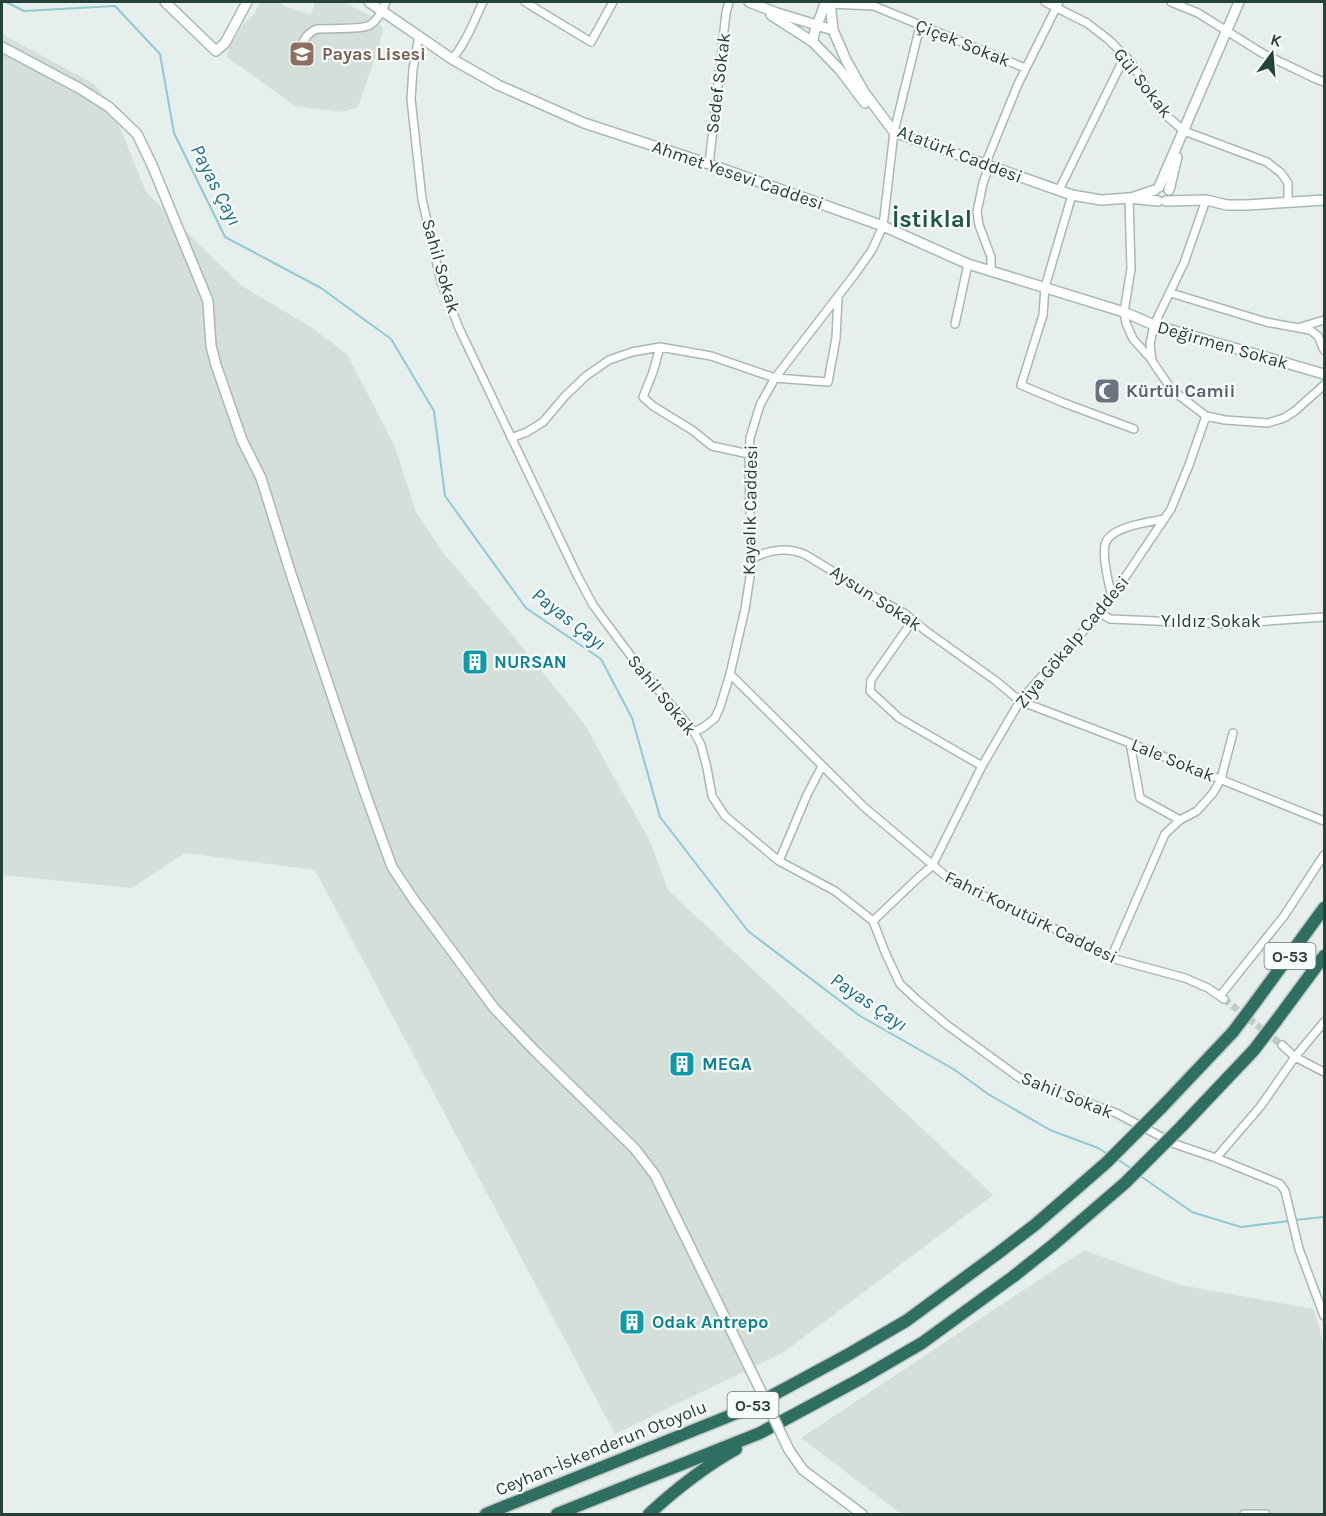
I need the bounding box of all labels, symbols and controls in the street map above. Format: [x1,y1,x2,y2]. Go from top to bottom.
street label: Çiçek Sokak [912,14,1014,72]
north arrow [1242,24,1302,84]
text: K [1268,29,1284,51]
street label: Sedef Sokak [701,31,735,135]
school or university icon: Payas Lisesi [287,39,317,69]
place label: Payas Lisesi [322,43,426,65]
street label: Gül Sokak [1109,44,1177,122]
street label: Atatürk Caddesi [894,120,1026,188]
street label: Ahmet Yesevi Caddesi [649,135,827,215]
water label: Payas Çayı [186,141,246,229]
district label: İstiklal [892,205,972,233]
street label: Sahil Sokak [417,216,465,316]
street label: Değirmen Sokak [1155,316,1291,374]
mosque icon: Kürtül Camii [1092,376,1122,406]
place label: Kürtül Camii [1126,380,1235,402]
street label: Kayalık Caddesi [738,445,762,575]
street label: Aysun Sokak [826,560,926,636]
street label: Ziya Gökalp Caddesi [1010,571,1134,713]
water label: Payas Çayı [527,583,611,655]
street label: Yıldız Sokak [1161,610,1261,632]
building icon: NURSAN [460,647,490,677]
street label: Sahil Sokak [623,650,701,740]
place label: NURSAN [494,651,567,673]
street label: Lale Sokak [1128,733,1218,787]
street label: Fahri Korutürk Caddesi [941,866,1121,968]
road number: O-53 [1264,943,1316,969]
water label: Payas Çayı [826,968,912,1036]
building icon: MEGA [667,1049,697,1079]
place label: MEGA [702,1053,752,1075]
street label: Sahil Sokak [1018,1067,1116,1123]
building icon: Odak Antrepo [617,1307,647,1337]
place label: Odak Antrepo [652,1311,768,1333]
road number: O-53 [728,1392,778,1418]
street label: Ceyhan-İskenderun Otoyolu [492,1395,710,1501]

